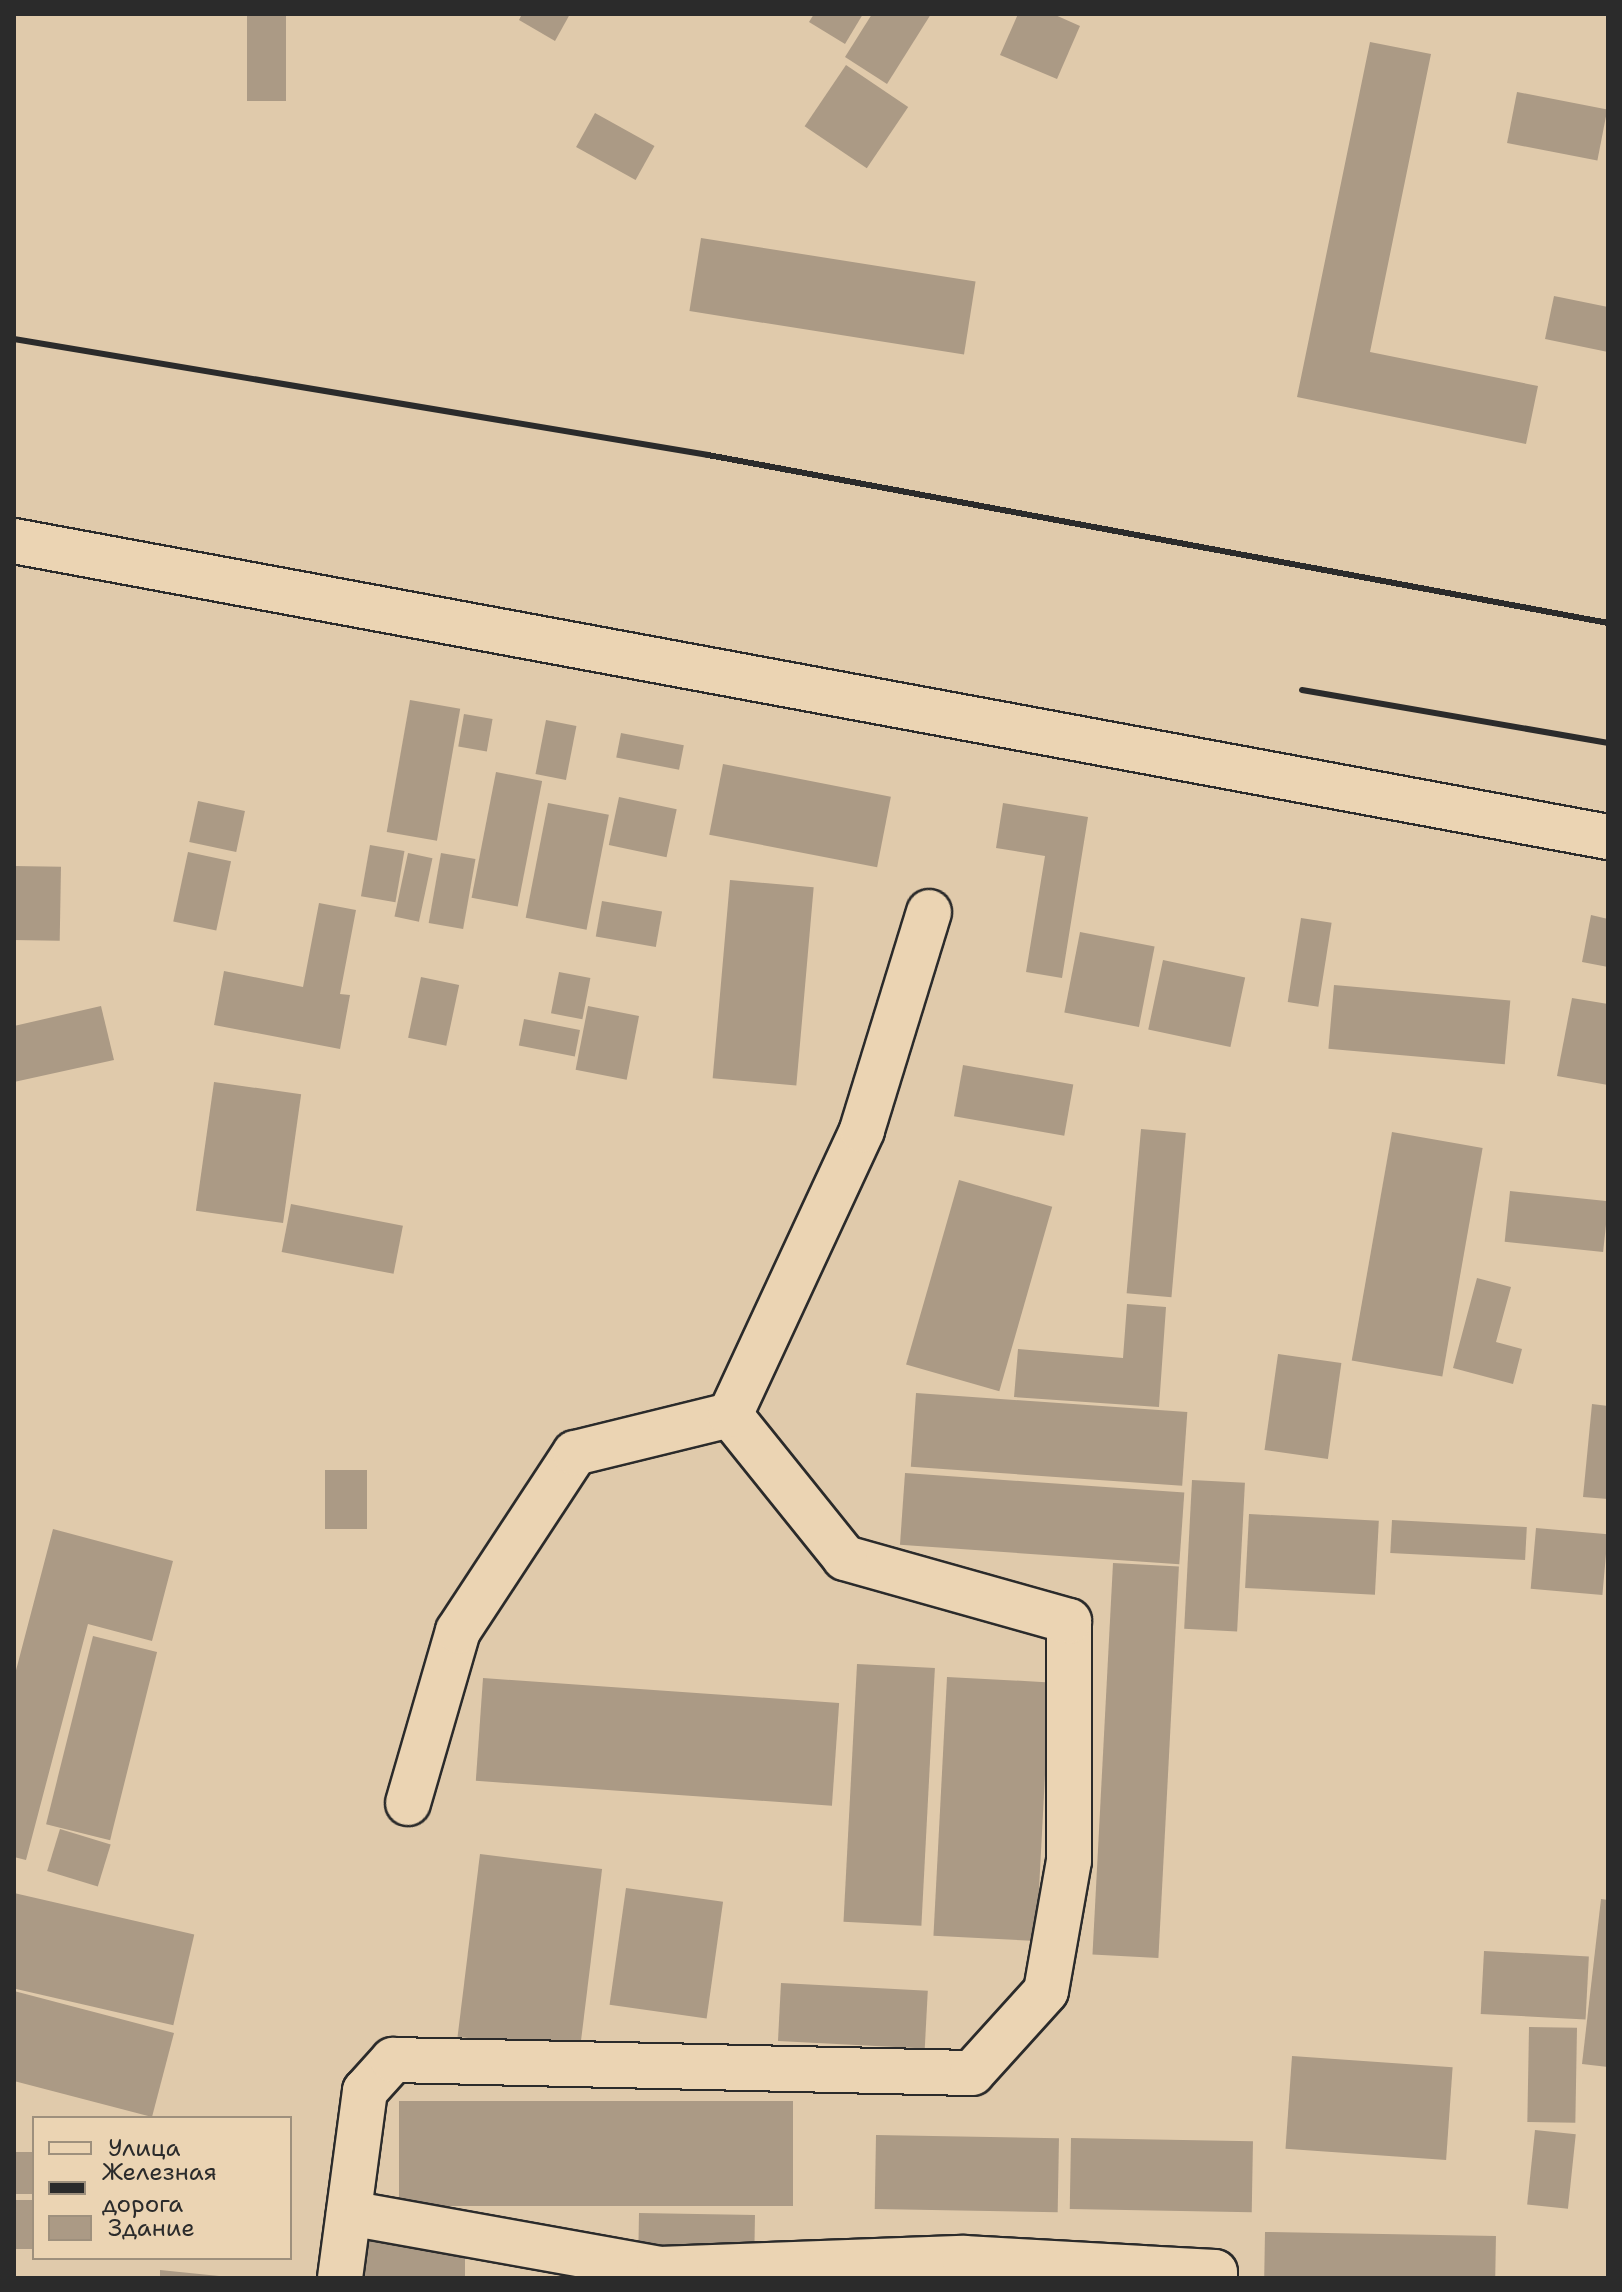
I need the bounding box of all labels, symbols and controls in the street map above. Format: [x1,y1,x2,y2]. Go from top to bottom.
legend [32,2116,292,2260]
text: Улица [108,2132,181,2164]
text: Железная дорога [102,2156,217,2220]
text: Здание [108,2212,195,2244]

